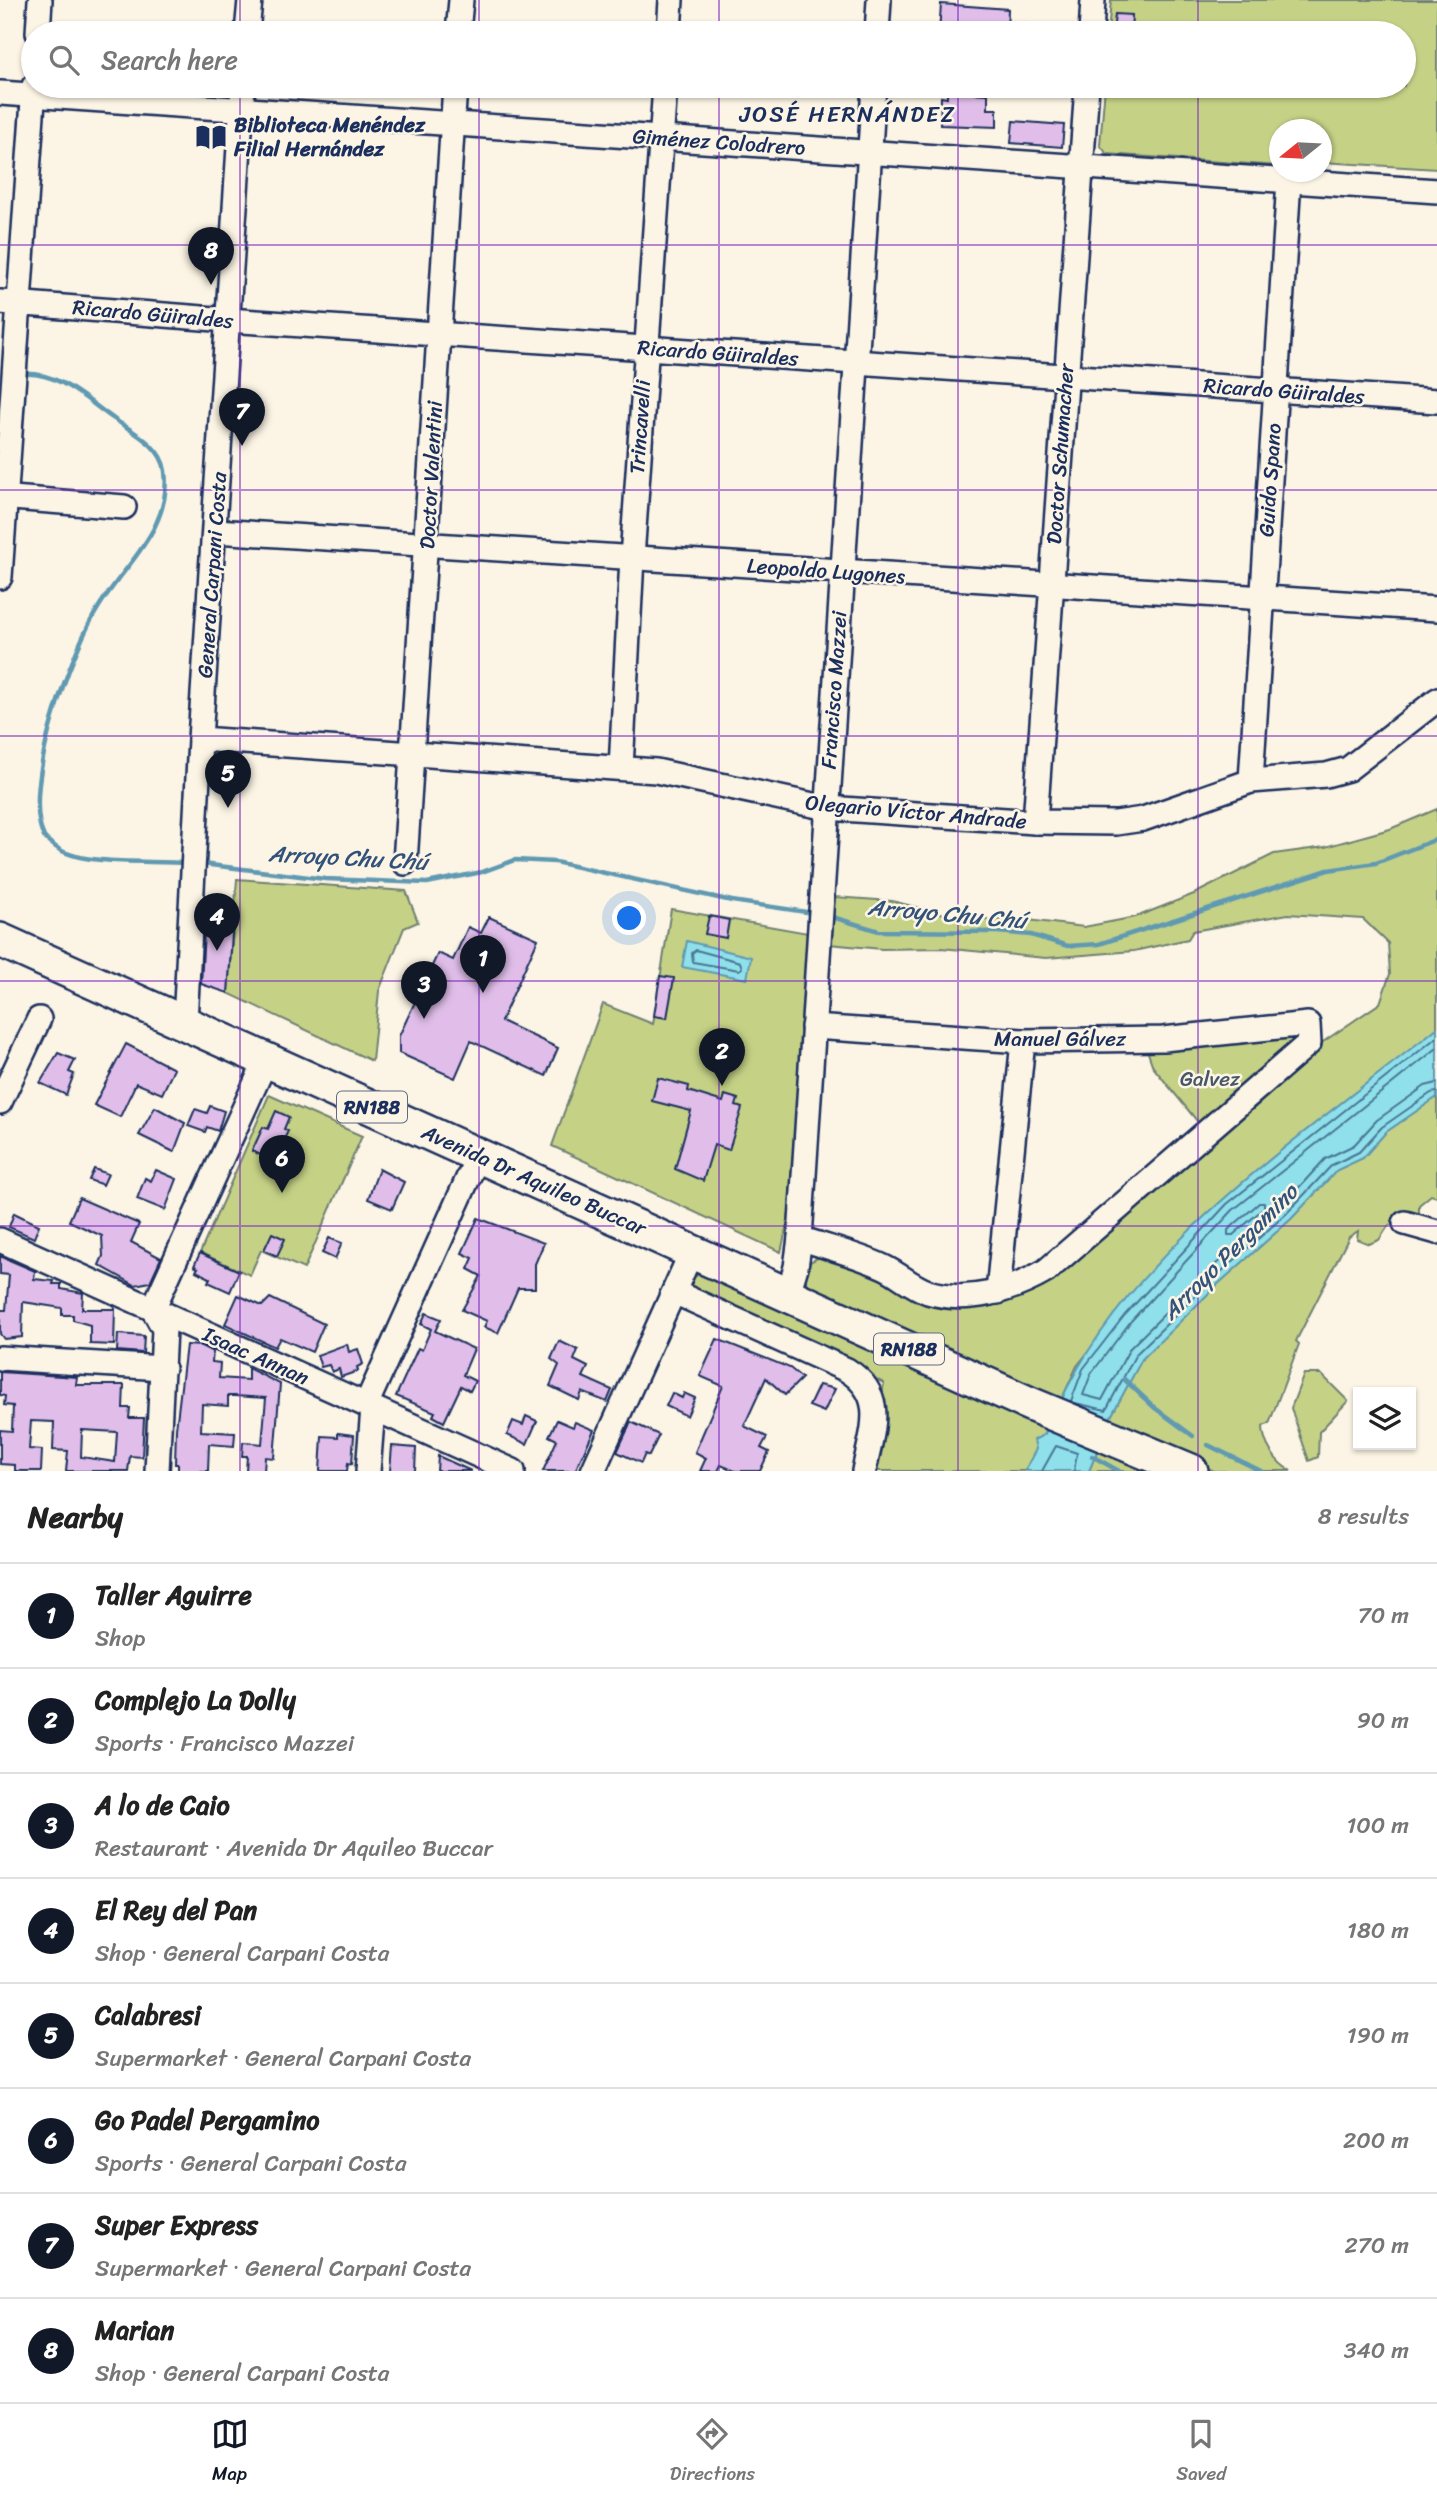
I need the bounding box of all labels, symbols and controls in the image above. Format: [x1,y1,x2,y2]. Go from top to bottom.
search box [21,21,1416,98]
text: Search here [101,37,238,83]
icon: search [45,41,83,79]
district label: JOSÉ HERNÁNDEZ [738,94,957,135]
place label: Biblioteca Menéndez Filial Hernández [233,106,426,168]
street label: Giménez Colodrero [631,117,807,167]
north arrow [1269,119,1332,182]
library icon: Biblioteca Menéndez Filial Hernández [194,120,228,154]
pin: 8 [188,227,234,285]
street label: Ricardo Güiraldes [71,288,235,340]
street label: Ricardo Güiraldes [636,328,800,378]
street label: Doctor Schumacher [1035,361,1085,546]
street label: Ricardo Güiraldes [1202,366,1366,416]
street label: Trincavelli [618,377,662,475]
pin: 7 [219,388,265,446]
street label: Doctor Valentini [408,399,454,550]
street label: Guido Spano [1247,422,1293,538]
street label: General Carpani Costa [186,470,238,679]
street label: Leopoldo Lugones [746,547,907,596]
street label: Francisco Mazzei [810,608,859,770]
pin: 5 [205,750,251,808]
street label: Olegario Víctor Andrade [804,783,1028,841]
water label: Arroyo Chu Chú [267,833,433,883]
water label: Arroyo Chu Chú [865,887,1032,942]
pin: 4 [194,893,240,951]
your location [612,901,646,935]
pin: 1 [460,935,506,993]
pin: 3 [401,961,447,1019]
street label: Manuel Gálvez [994,1020,1127,1058]
pin: 2 [699,1028,745,1086]
park label: Galvez [1180,1060,1240,1098]
road number: RN188 [337,1092,407,1122]
street label: Avenida Dr Aquileo Buccar [414,1113,654,1247]
pin: 6 [259,1135,305,1193]
water label: Arroyo Pergamino [1151,1173,1309,1331]
street label: Isaac Annan [196,1315,315,1396]
road number: RN188 [874,1334,944,1364]
map controls [1353,1387,1416,1450]
button: layers [1353,1387,1416,1450]
text: Nearby [28,1490,123,1544]
text: 8 results [1318,1496,1409,1537]
text: Taller Aguirre [95,1572,252,1618]
text: 1 [46,1595,56,1636]
text: 70 m [1358,1595,1409,1636]
text: Shop [95,1618,145,1659]
text: Complejo La Dolly [95,1677,296,1723]
text: 2 [44,1700,58,1741]
text: 90 m [1357,1700,1409,1741]
text: Sports · Francisco Mazzei [95,1723,354,1764]
text: A lo de Caio [95,1782,230,1828]
text: 3 [45,1805,57,1846]
text: 100 m [1346,1805,1409,1846]
text: Restaurant · Avenida Dr Aquileo Buccar [95,1828,493,1869]
text: El Rey del Pan [95,1887,257,1933]
text: 4 [44,1910,58,1951]
text: 180 m [1347,1910,1409,1951]
text: Shop · General Carpani Costa [95,1933,389,1974]
text: Calabresi [95,1992,201,2038]
text: 5 [44,2015,58,2056]
text: 190 m [1347,2015,1409,2056]
text: Supermarket · General Carpani Costa [95,2038,471,2079]
text: Go Padel Pergamino [95,2097,319,2143]
text: 6 [44,2120,58,2161]
text: 200 m [1343,2120,1409,2161]
text: Sports · General Carpani Costa [95,2143,407,2184]
text: Super Express [95,2202,258,2248]
text: 7 [44,2225,58,2266]
text: 270 m [1344,2225,1409,2266]
text: Supermarket · General Carpani Costa [95,2248,471,2289]
text: Marian [95,2307,174,2353]
text: 8 [44,2330,58,2371]
text: 340 m [1344,2330,1409,2371]
text: Shop · General Carpani Costa [95,2353,389,2394]
tab: Map [211,2415,249,2490]
tab: Directions [670,2415,755,2490]
tab: Saved [1176,2415,1226,2490]

